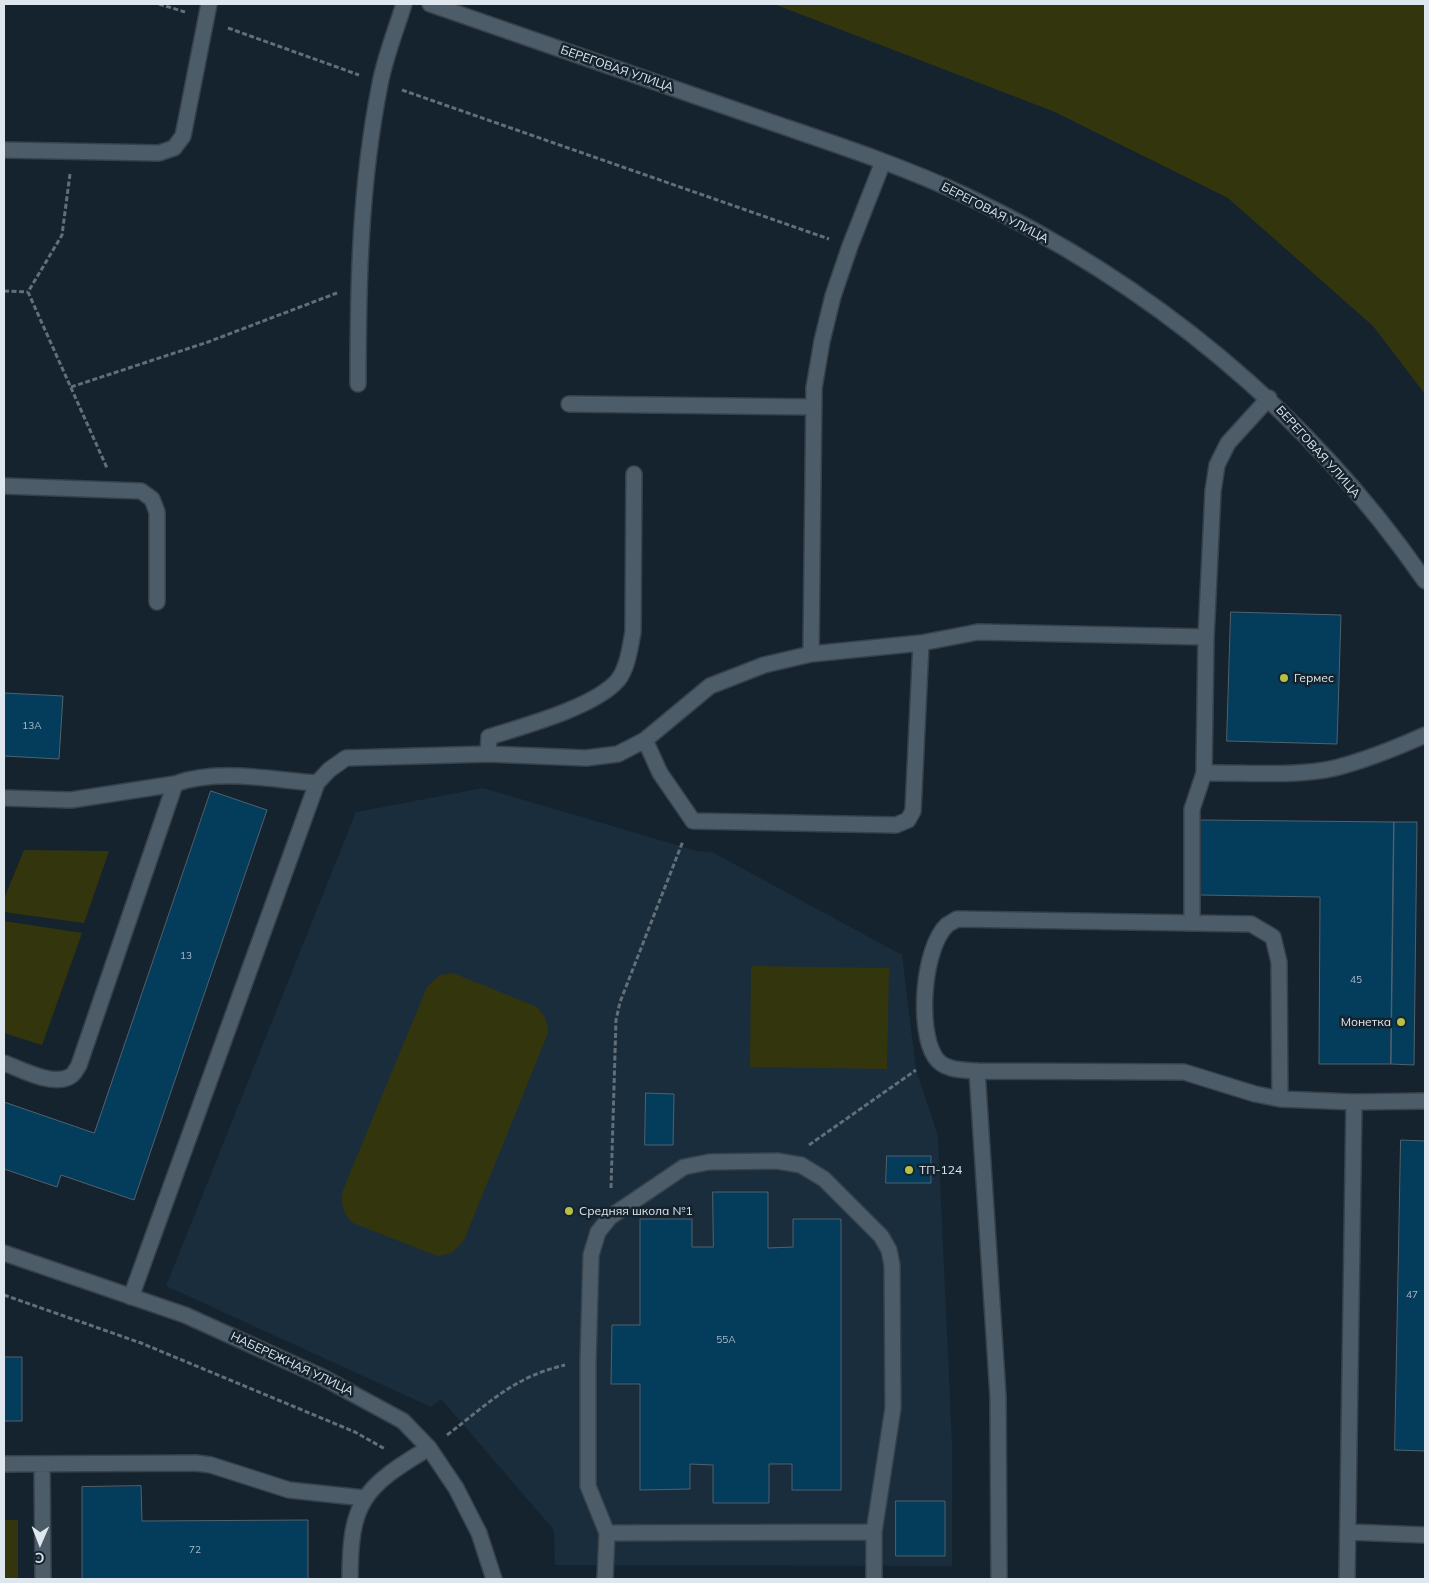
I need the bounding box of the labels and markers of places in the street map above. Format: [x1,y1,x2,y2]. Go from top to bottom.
place label: Гермес [1294,671,1334,685]
marker: Гермес [1278,672,1290,684]
place label: Монетка [1341,1015,1391,1029]
marker: Монетка [1395,1016,1407,1028]
place label: ТП-124 [919,1163,962,1177]
marker: ТП-124 [903,1164,915,1176]
place label: Средняя школа №1 [579,1204,693,1218]
marker: Средняя школа №1 [563,1205,575,1217]

